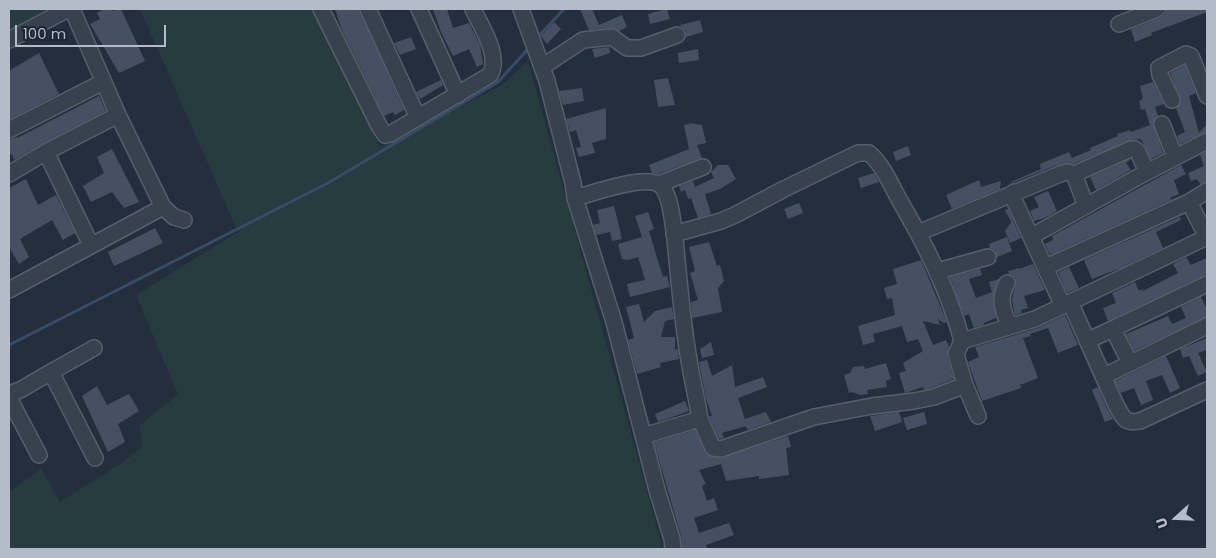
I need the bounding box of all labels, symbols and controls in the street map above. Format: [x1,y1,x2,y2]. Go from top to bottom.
scale bar [18,15,169,47]
text: 100 m [23,23,66,44]
north arrow [1151,493,1201,543]
text: U [1151,515,1173,531]

